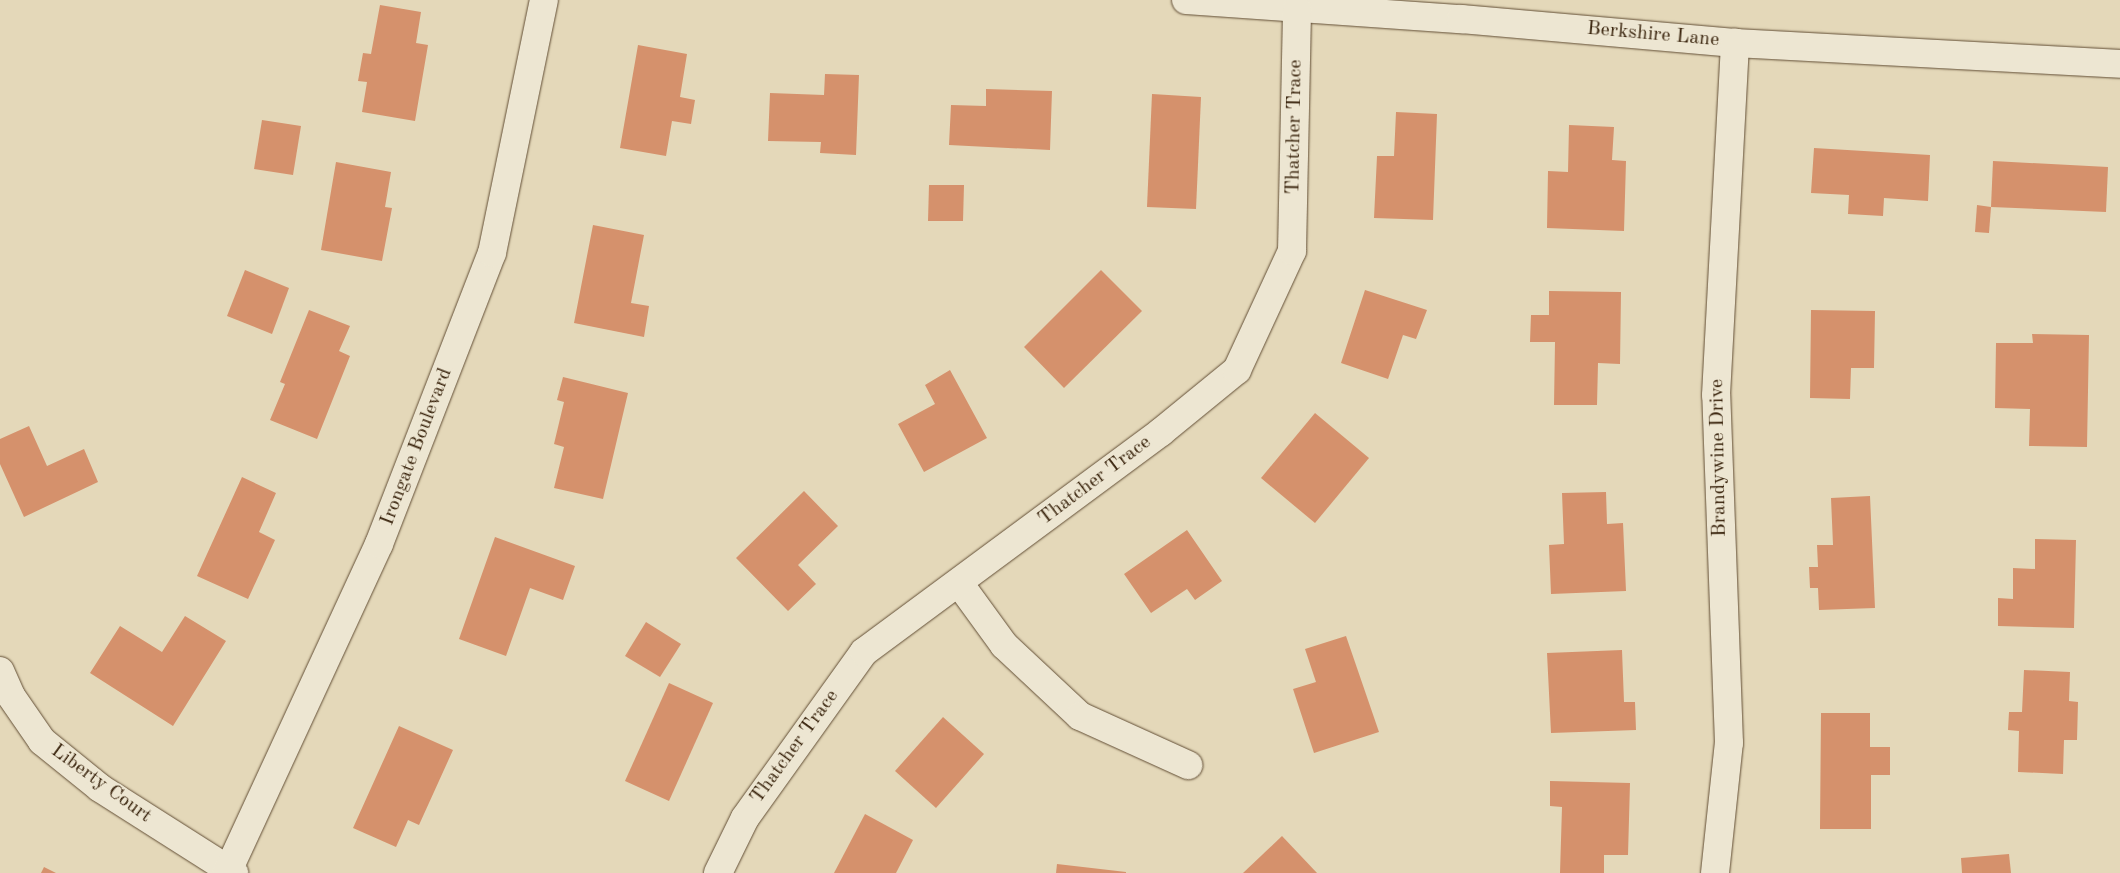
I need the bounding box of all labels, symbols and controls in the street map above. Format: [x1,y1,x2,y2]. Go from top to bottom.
street label: Berkshire Lane [1586,17,1720,53]
street label: Thatcher Trace [1282,59,1308,195]
street label: Irongate Boulevard [376,365,458,529]
street label: Brandywine Drive [1706,379,1732,537]
street label: Thatcher Trace [1034,431,1156,531]
street label: Thatcher Trace [746,685,844,809]
street label: Liberty Court [46,739,156,829]

